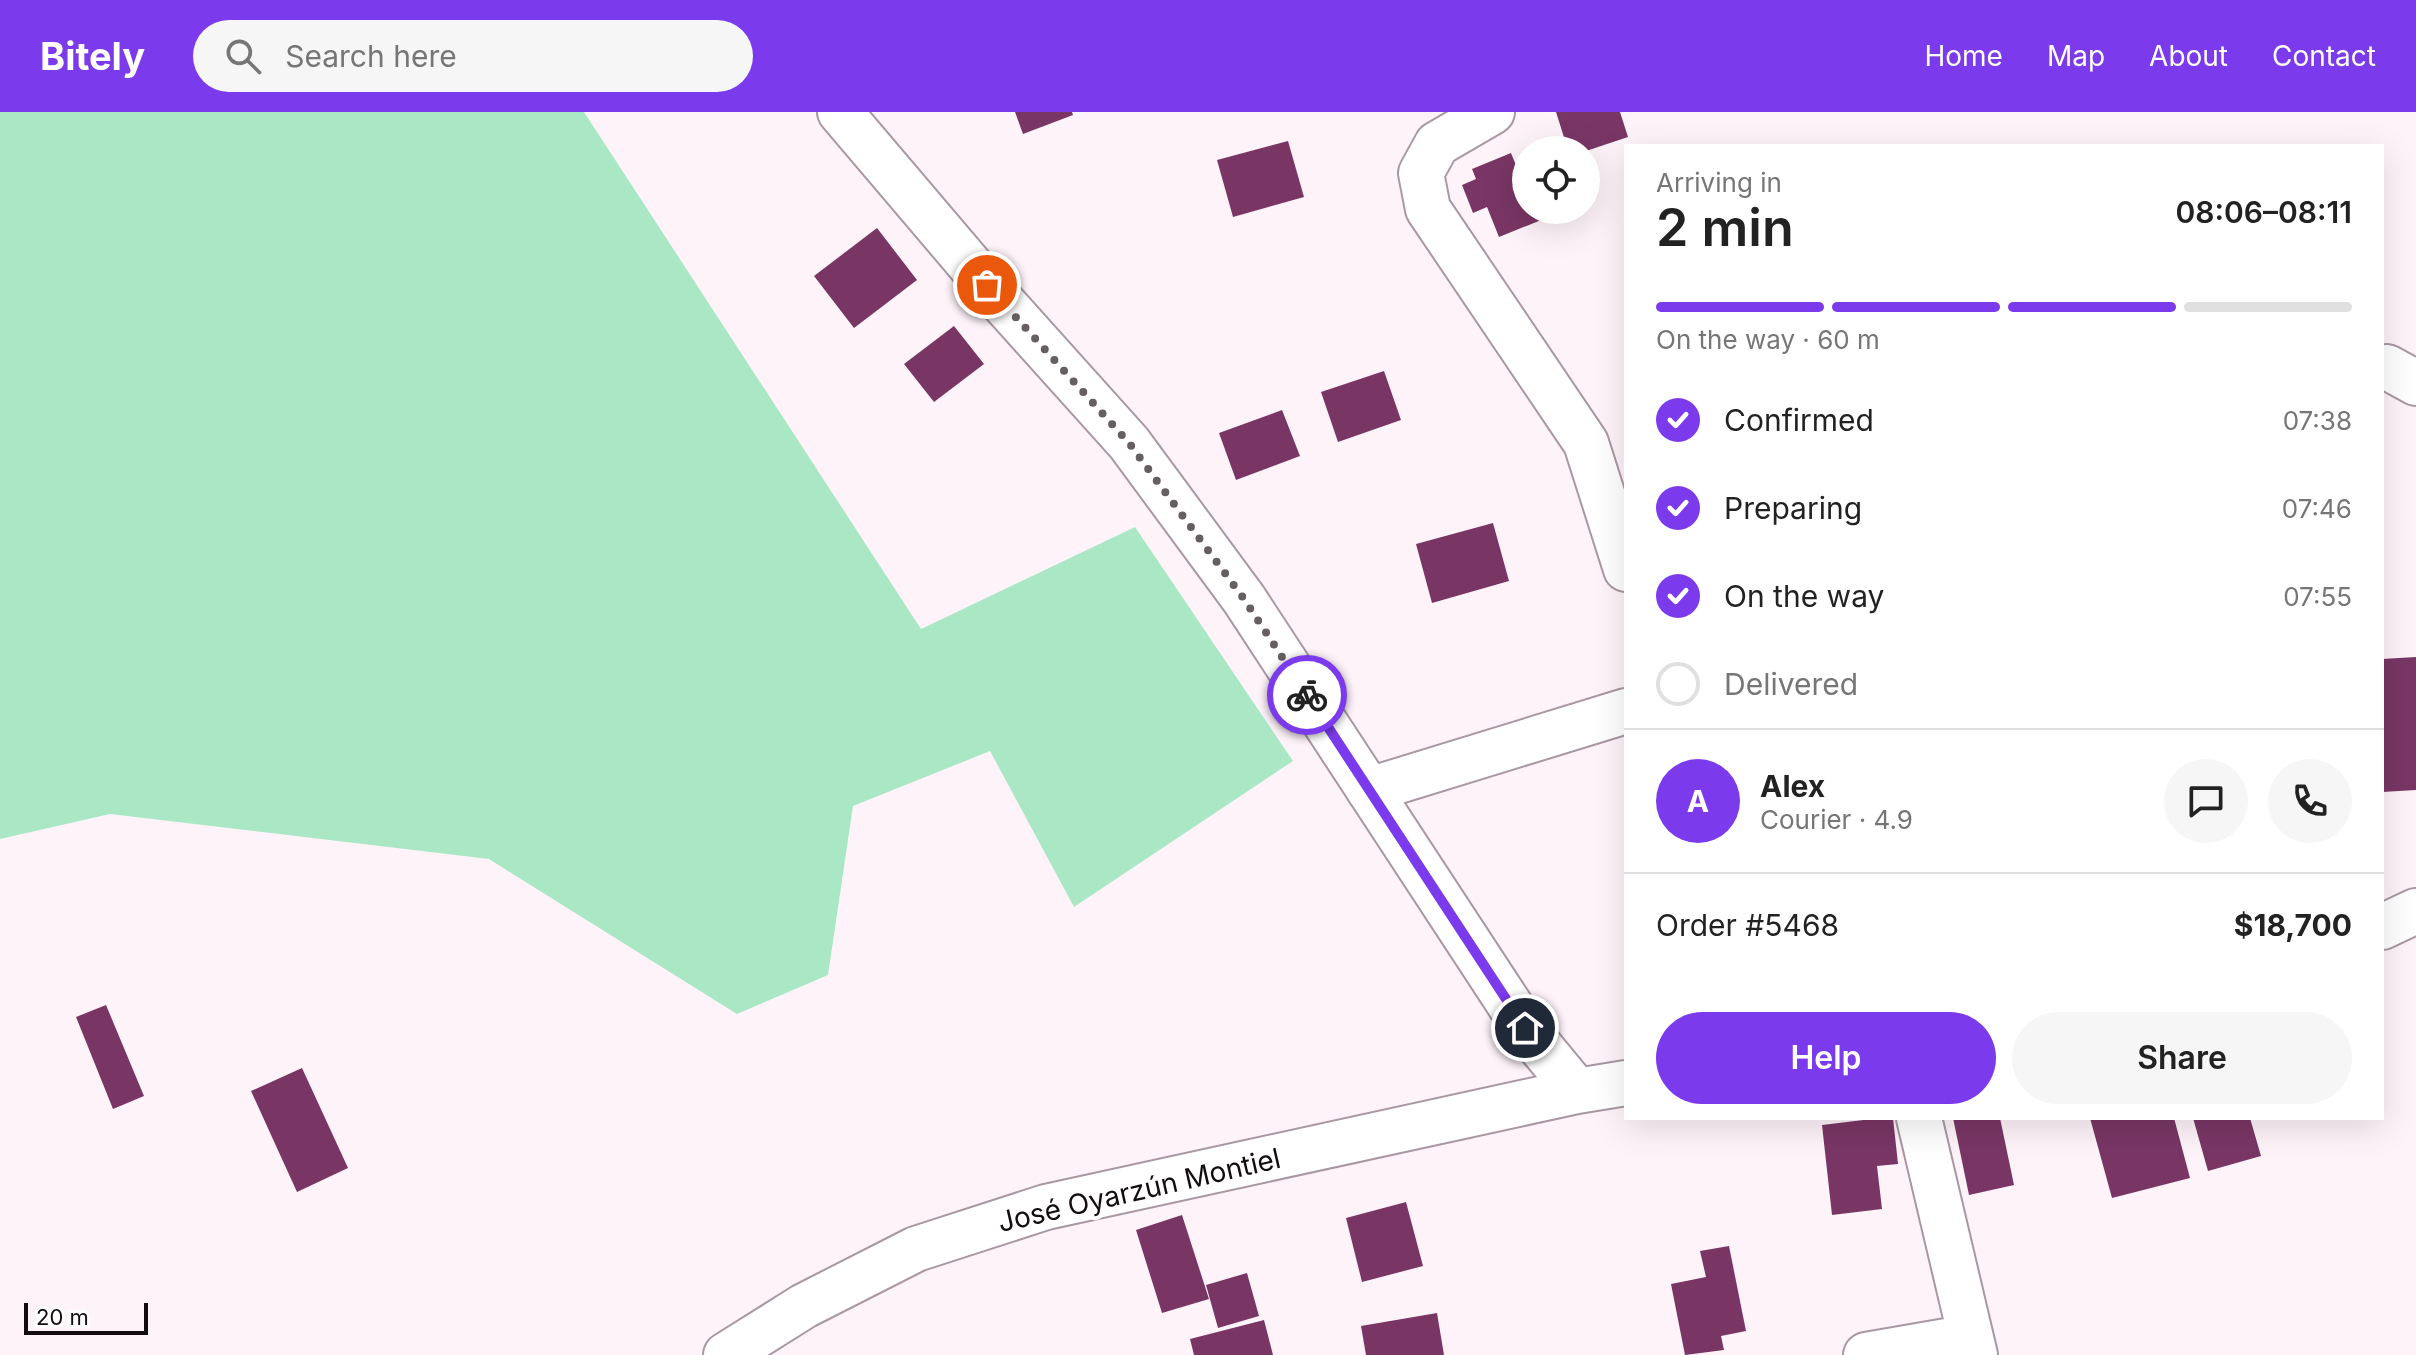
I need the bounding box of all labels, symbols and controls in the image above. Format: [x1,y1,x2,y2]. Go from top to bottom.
search box [193,20,753,92]
text: Bitely [40,33,145,79]
icon: search [221,34,265,78]
text: Search here [285,38,457,74]
text: Home [1924,39,2003,73]
text: Map [2047,39,2105,73]
text: About [2149,39,2228,73]
text: Contact [2272,39,2376,73]
map controls [1512,136,1600,224]
button: locate [1512,136,1600,224]
text: Arriving in [1656,167,1782,198]
text: 08:06–08:11 [2176,194,2352,230]
text: 2 min [1656,196,1794,259]
pin [953,251,1021,319]
icon: bag [965,263,1009,307]
text: On the way · 60 m [1656,324,1880,355]
icon: check [1656,398,1700,442]
text: Confirmed [1724,402,1874,438]
text: 07:38 [2283,405,2352,436]
icon: check [1656,486,1700,530]
text: Preparing [1724,490,1862,526]
text: 07:46 [2282,493,2352,524]
icon: check [1656,574,1700,618]
text: On the way [1724,578,1884,614]
text: 07:55 [2283,581,2352,612]
courier [1267,655,1347,735]
text: Delivered [1724,666,1858,702]
icon: bike [1285,673,1329,717]
button: chat [2164,759,2248,843]
button: phone [2268,759,2352,843]
text: Alex [1760,768,1825,804]
text: A [1687,783,1709,819]
text: Courier · 4.9 [1760,804,1913,835]
text: Order #5468 [1656,907,1839,943]
text: $18,700 [2234,907,2352,943]
pin [1491,994,1559,1062]
icon: home [1503,1006,1547,1050]
button: Help [1656,1012,1996,1104]
button: Share [2012,1012,2352,1104]
street label: José Oyarzún Montiel [994,1141,1284,1239]
scale bar [24,1299,148,1335]
text: 20 m [36,1304,89,1330]

